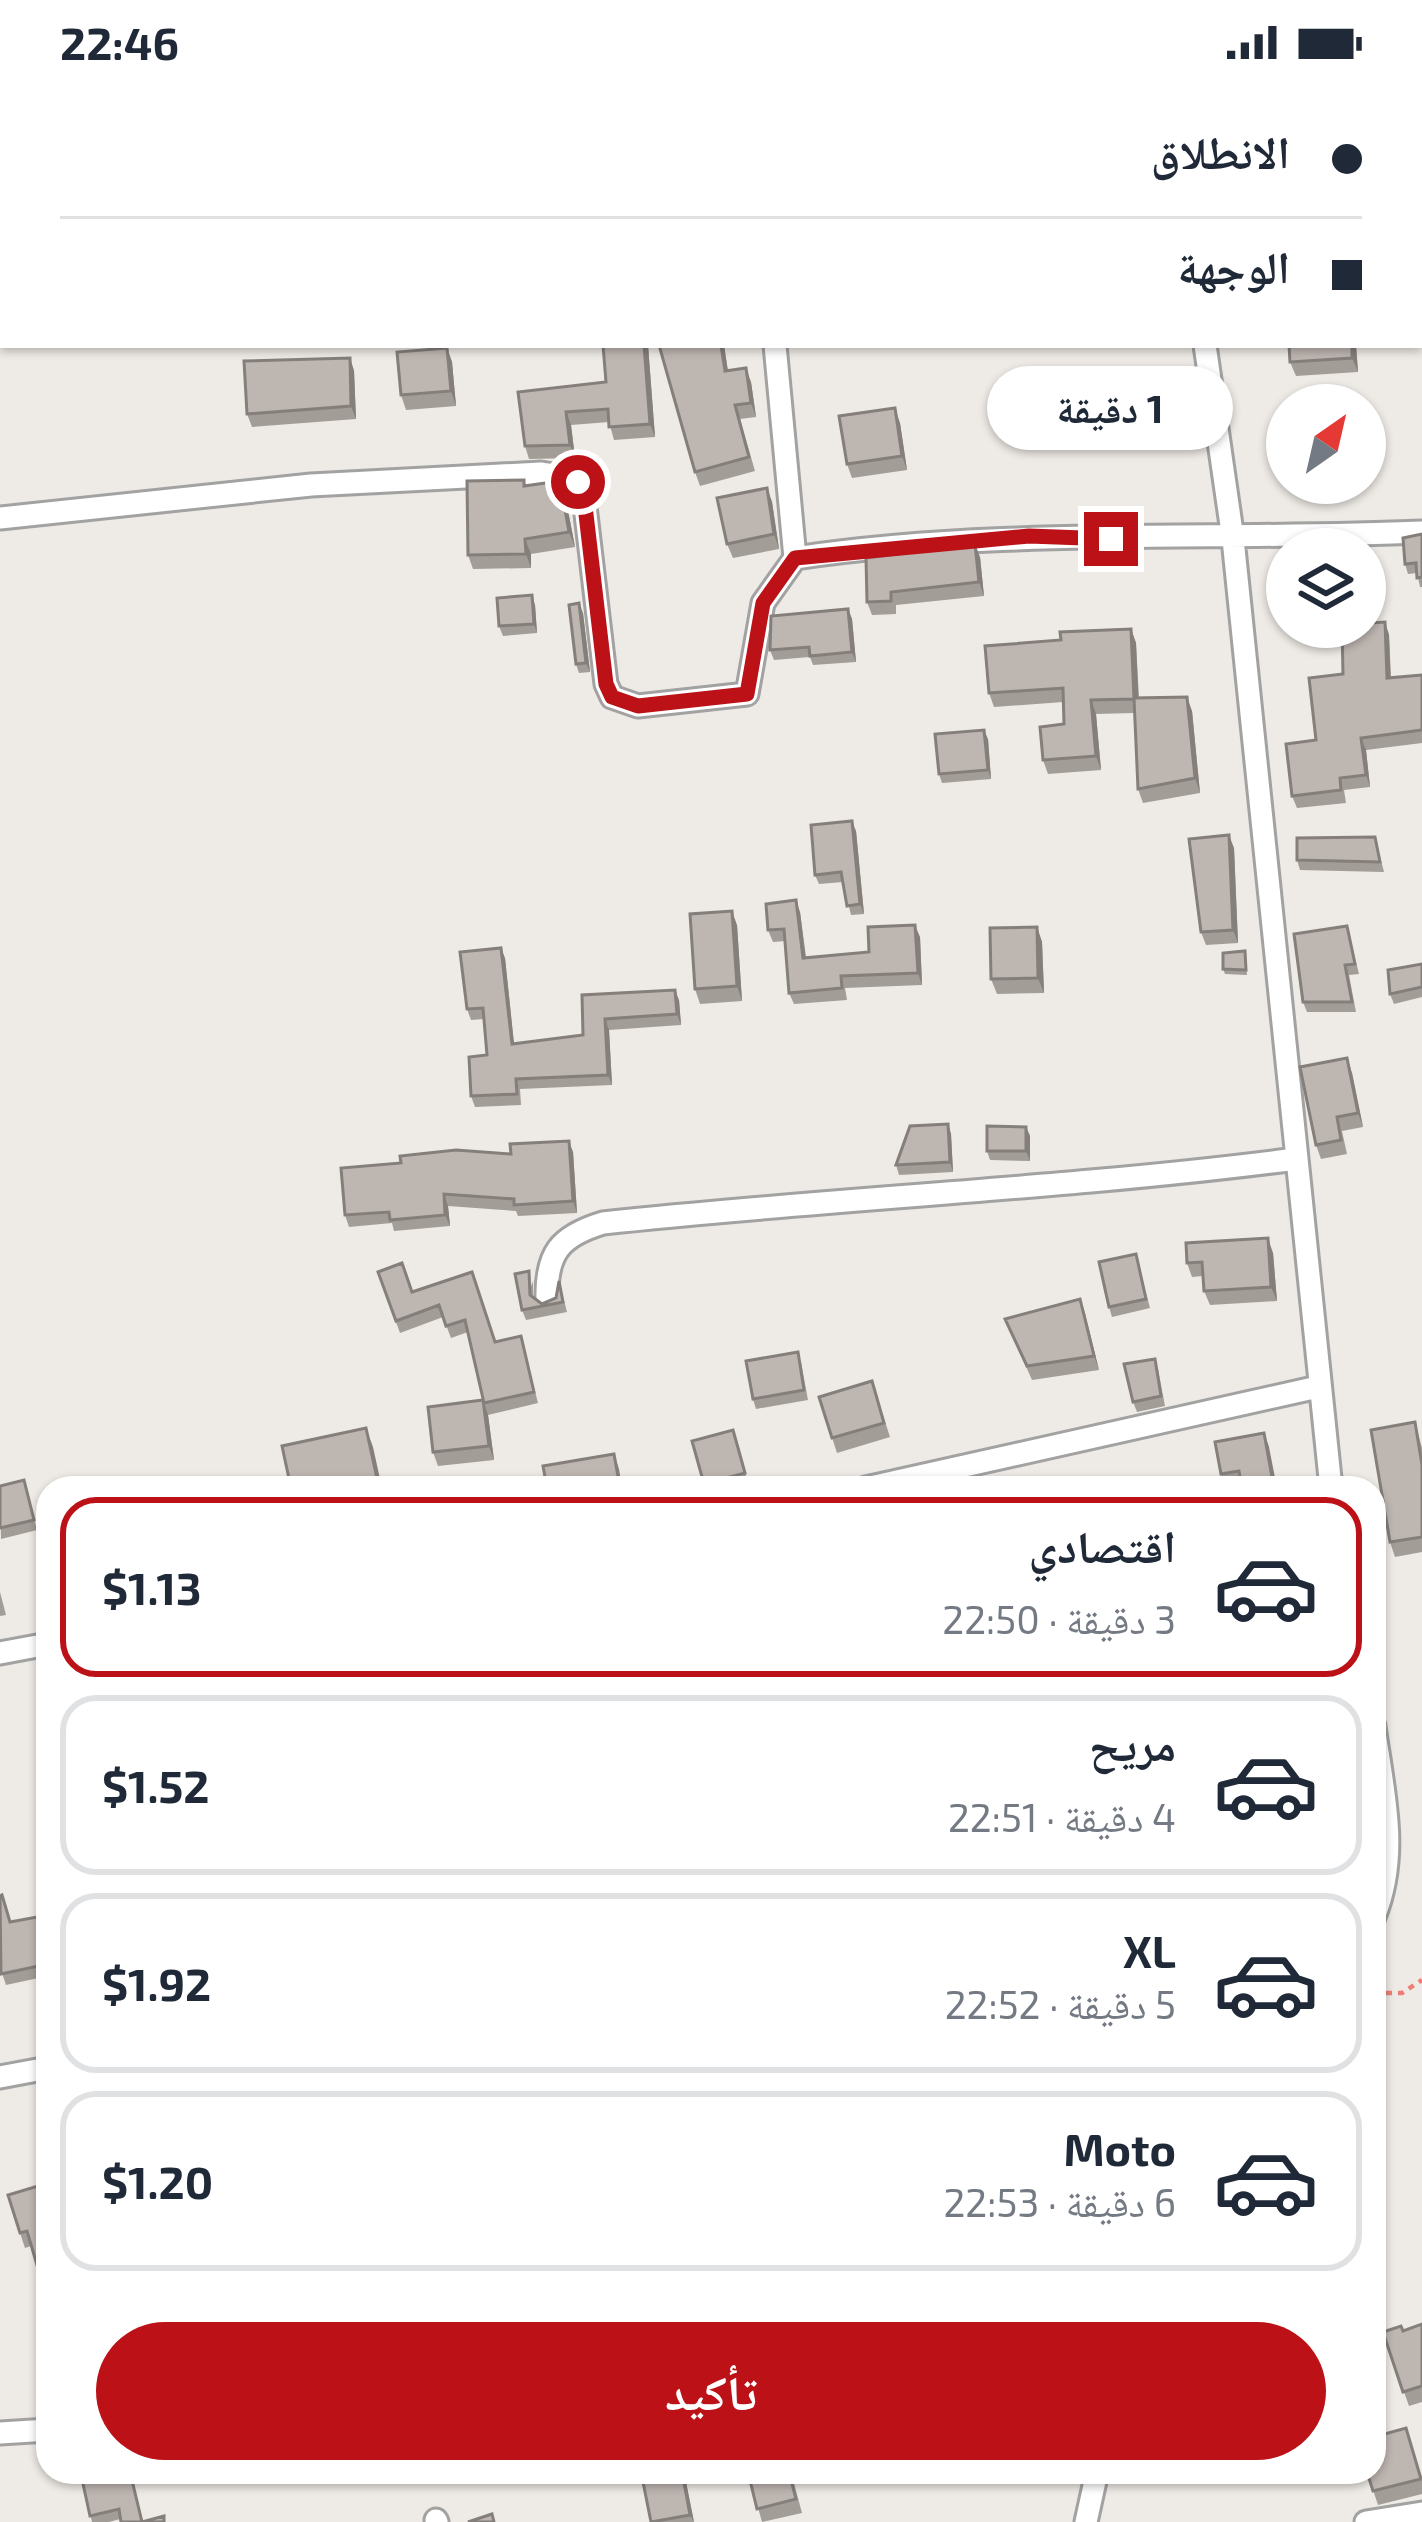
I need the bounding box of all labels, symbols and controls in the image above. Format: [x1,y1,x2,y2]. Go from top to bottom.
text: 22:46 [60,15,179,69]
text: الانطلاق [1151,124,1290,178]
text: الوجهة [1177,239,1290,293]
callout: 1 دقيقة [988,365,1234,449]
text: 1 دقيقة [1056,384,1164,431]
north arrow [1266,384,1386,504]
map controls [1266,384,1386,648]
route start [551,455,605,509]
route end [1084,512,1138,566]
button: layers [1266,528,1386,648]
text: اقتصادي [1029,1518,1176,1572]
icon: car [1212,1533,1320,1641]
text: $1.13 [102,1560,202,1614]
text: 3 دقيقة · 22:50 [942,1595,1176,1642]
text: مريح [1089,1716,1176,1770]
icon: car [1212,1731,1320,1839]
text: $1.52 [102,1758,210,1812]
text: 4 دقيقة · 22:51 [948,1793,1176,1840]
text: XL [1123,1923,1176,1977]
icon: car [1212,1929,1320,2037]
text: $1.92 [102,1956,211,2010]
text: 5 دقيقة · 22:52 [945,1980,1176,2027]
text: Moto [1063,2121,1176,2175]
icon: car [1212,2127,1320,2235]
text: $1.20 [102,2154,213,2208]
text: 6 دقيقة · 22:53 [943,2178,1176,2225]
button: تأكيد [96,2322,1326,2460]

